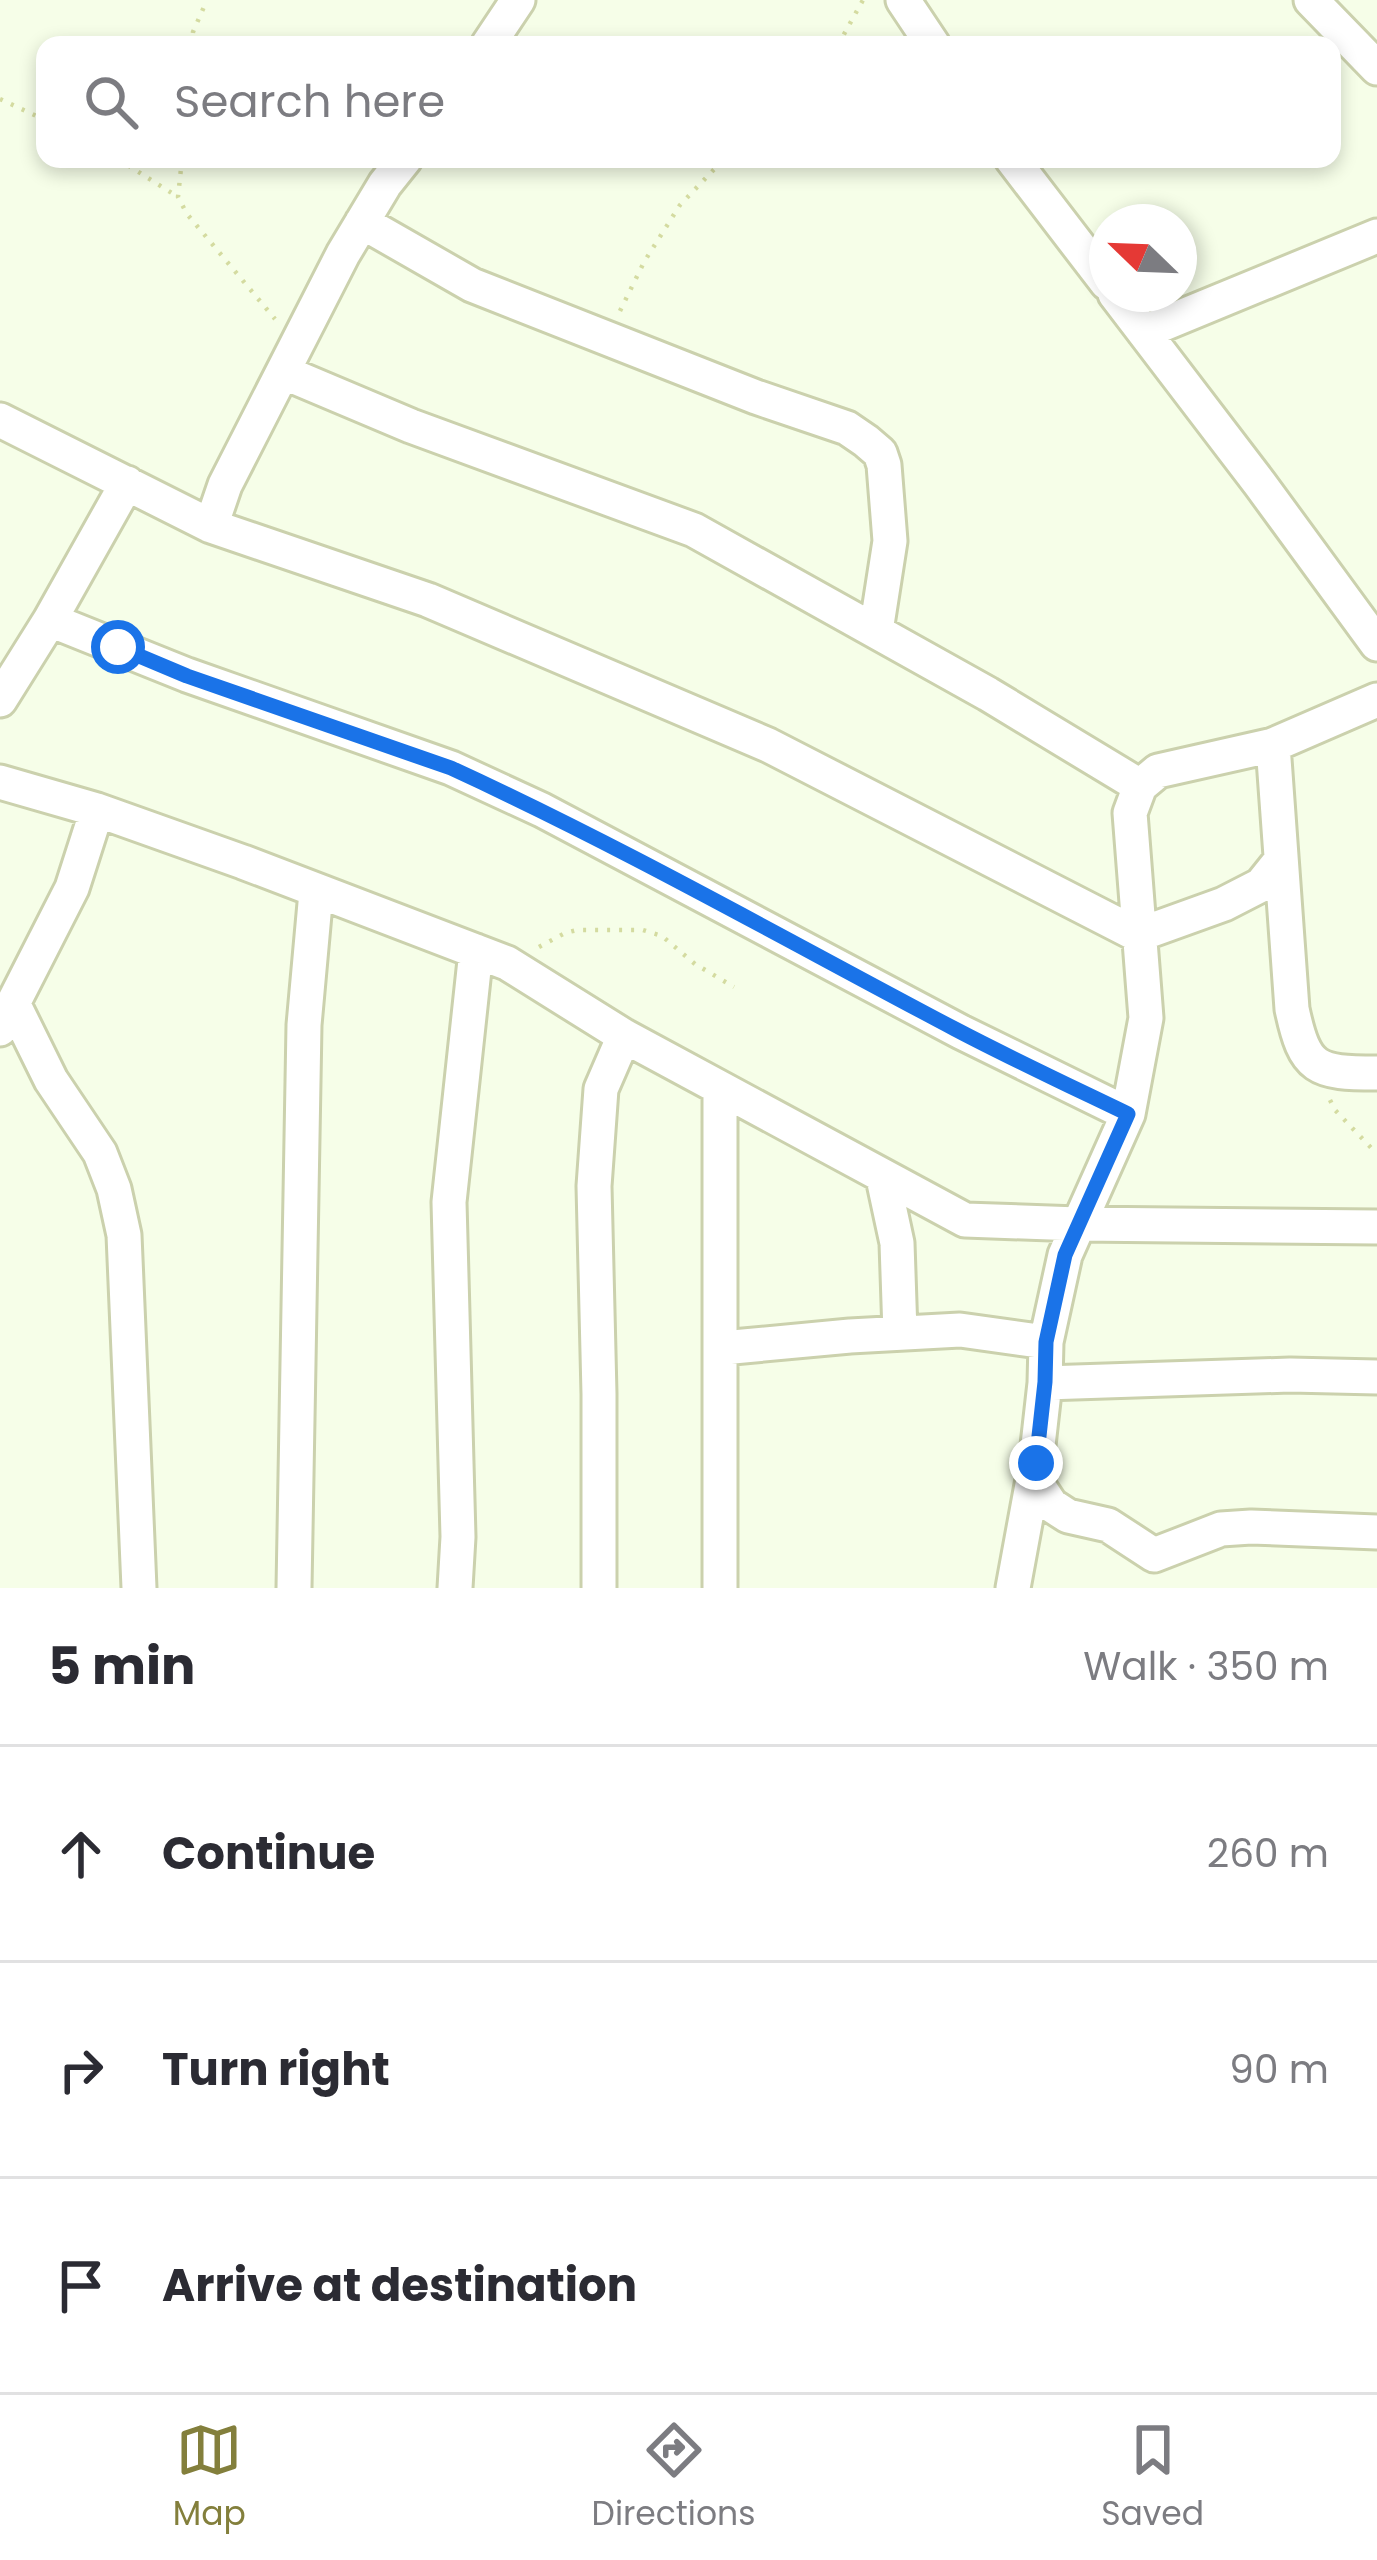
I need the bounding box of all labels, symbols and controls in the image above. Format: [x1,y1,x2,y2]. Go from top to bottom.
search box [36,36,1341,168]
icon: search [78,69,144,135]
text: Search here [174,70,445,133]
north arrow [1089,204,1197,312]
route start [91,620,145,674]
route end [1009,1436,1063,1490]
text: 5 min [48,1630,195,1702]
text: Walk · 350 m [1083,1639,1329,1694]
icon: ahead [48,1821,114,1887]
text: Continue [162,1822,375,1885]
text: 260 m [1207,1826,1329,1881]
icon: right [48,2037,114,2103]
text: Turn right [162,2038,390,2101]
text: 90 m [1229,2042,1329,2097]
icon: arrive [48,2253,114,2319]
text: Arrive at destination [162,2254,637,2317]
tab: Map [173,2417,246,2539]
tab: Directions [592,2417,755,2539]
tab: Saved [1101,2417,1204,2539]

